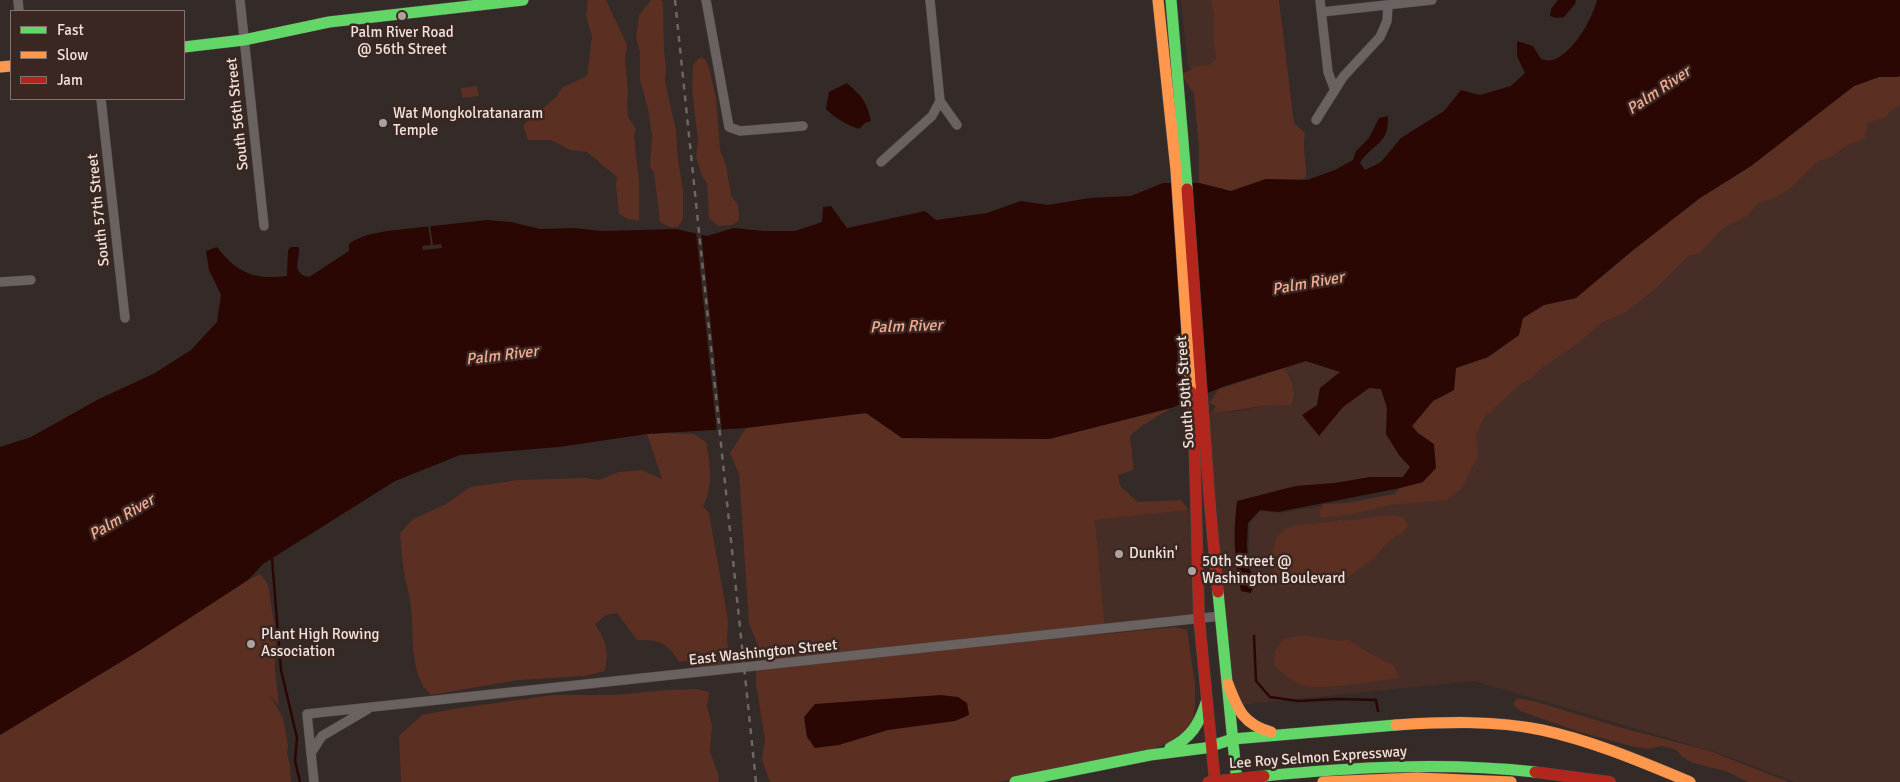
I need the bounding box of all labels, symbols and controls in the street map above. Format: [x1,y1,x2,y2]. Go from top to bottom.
legend [10,10,185,100]
marker: Palm River Road @ 56th Street [396,10,408,22]
text: Fast [57,21,84,39]
place label: Palm River Road @ 56th Street [350,24,454,59]
text: Slow [57,46,88,64]
street label: South 56th Street [223,57,253,171]
water label: Palm River [1624,63,1694,119]
text: Jam [57,71,83,89]
place label: Wat Mongkolratanaram Temple [393,105,543,140]
marker: Wat Mongkolratanaram Temple [377,117,389,129]
street label: South 57th Street [84,153,114,267]
water label: Palm River [1271,268,1345,300]
water label: Palm River [869,316,943,338]
street label: South 50th Street [1173,335,1199,449]
water label: Palm River [465,342,539,370]
water label: Palm River [86,491,158,545]
place label: Dunkin' [1129,545,1178,563]
marker: Dunkin' [1113,548,1125,560]
place label: 50th Street @ Washington Boulevard [1202,553,1346,588]
marker: 50th Street @ Washington Boulevard [1186,565,1198,577]
place label: Plant High Rowing Association [261,626,380,661]
street label: East Washington Street [688,636,838,670]
marker: Plant High Rowing Association [245,638,257,650]
street label: Lee Roy Selmon Expressway [1228,743,1408,773]

